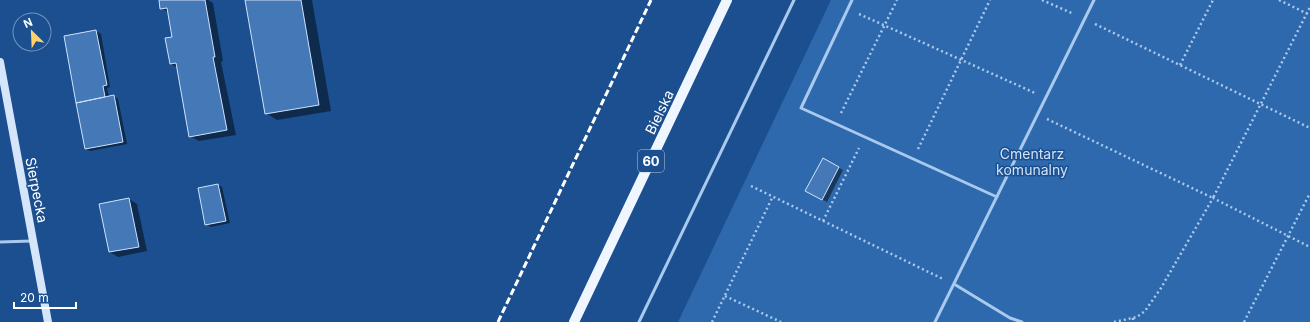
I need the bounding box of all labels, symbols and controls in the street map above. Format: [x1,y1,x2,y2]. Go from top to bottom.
north arrow [12,12,52,52]
text: N [21,15,35,31]
street label: Bielska [641,87,677,137]
park label: Cmentarz komunalny [996,145,1068,178]
road number: 60 [638,150,664,172]
street label: Sierpecka [22,156,52,224]
scale bar [14,284,76,310]
text: 20 m [20,290,49,305]

